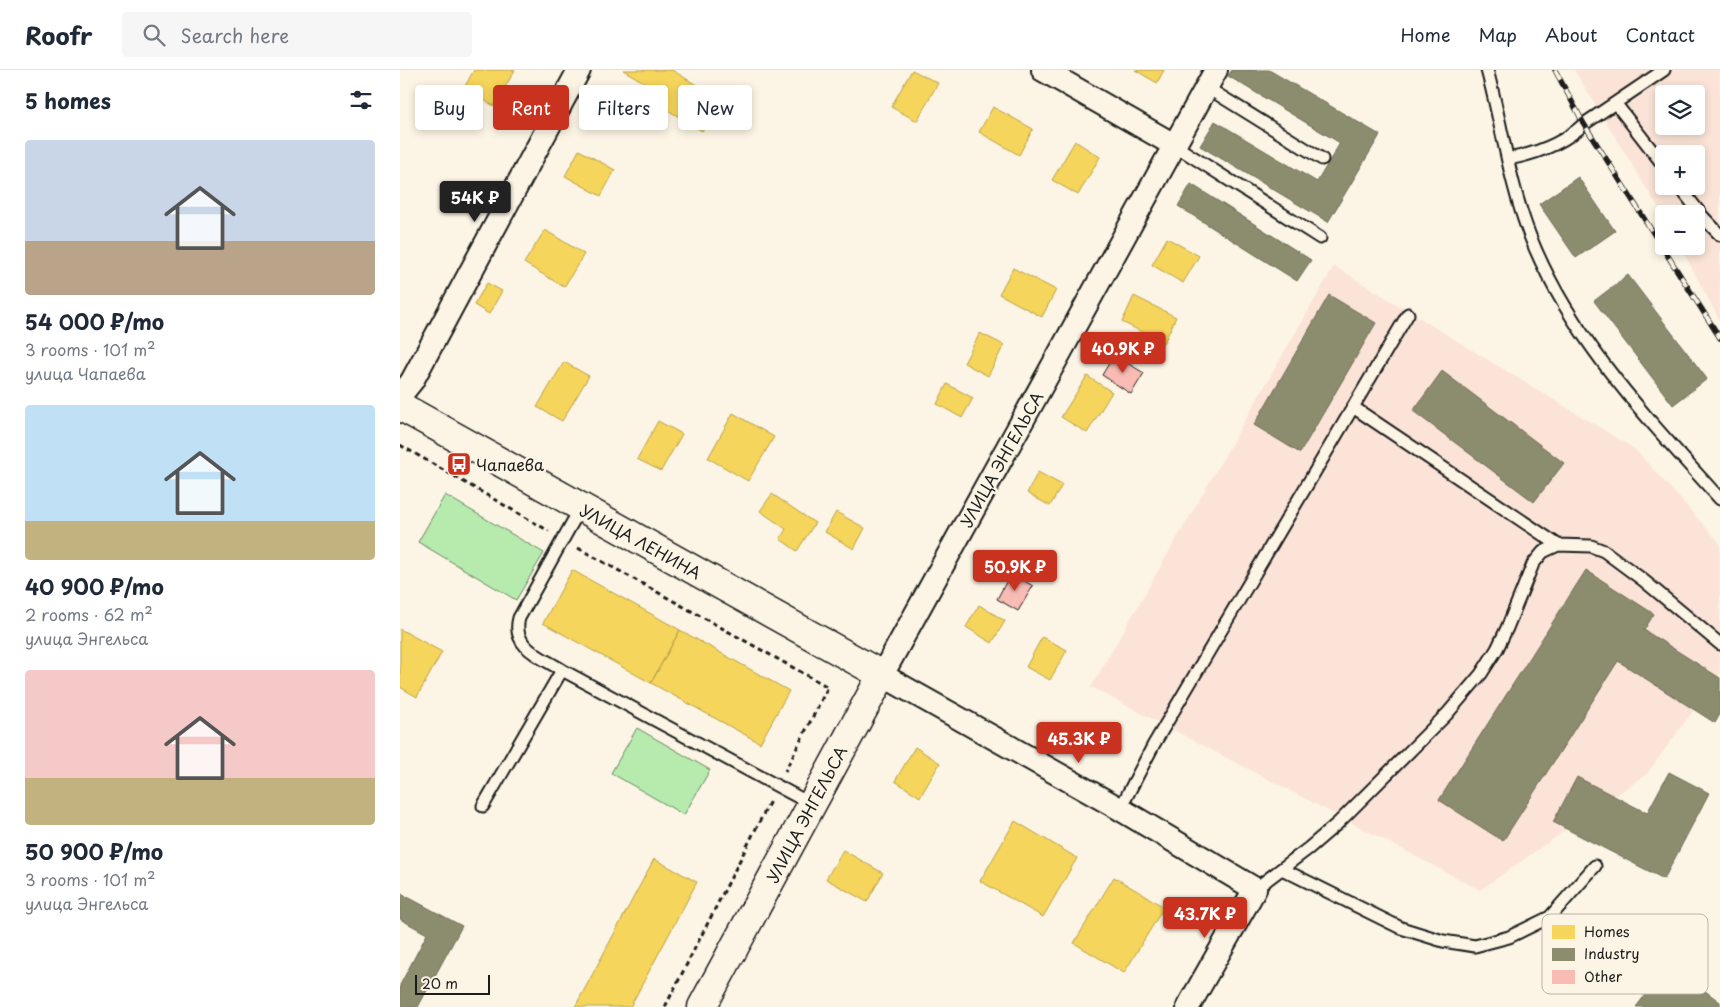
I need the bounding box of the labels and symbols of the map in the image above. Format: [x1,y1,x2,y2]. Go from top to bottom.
pin: 54K ₽ [440,180,510,223]
pin: 40.9K ₽ [1077,332,1169,374]
street label: УЛИЦА ЭНГЕЛЬСА [954,387,1048,531]
bus stop icon: Чапаева [446,451,472,477]
place label: Чапаева [476,452,544,476]
street label: УЛИЦА ЛЕНИНА [576,498,706,584]
pin: 50.9K ₽ [969,550,1061,592]
pin: 45.3K ₽ [1033,722,1125,764]
street label: УЛИЦА ЭНГЕЛЬСА [760,741,852,887]
pin: 43.7K ₽ [1159,896,1251,939]
legend [1542,914,1708,994]
text: Homes [1584,921,1630,942]
text: Industry [1584,943,1639,964]
text: Other [1584,966,1623,987]
scale bar [415,972,490,995]

